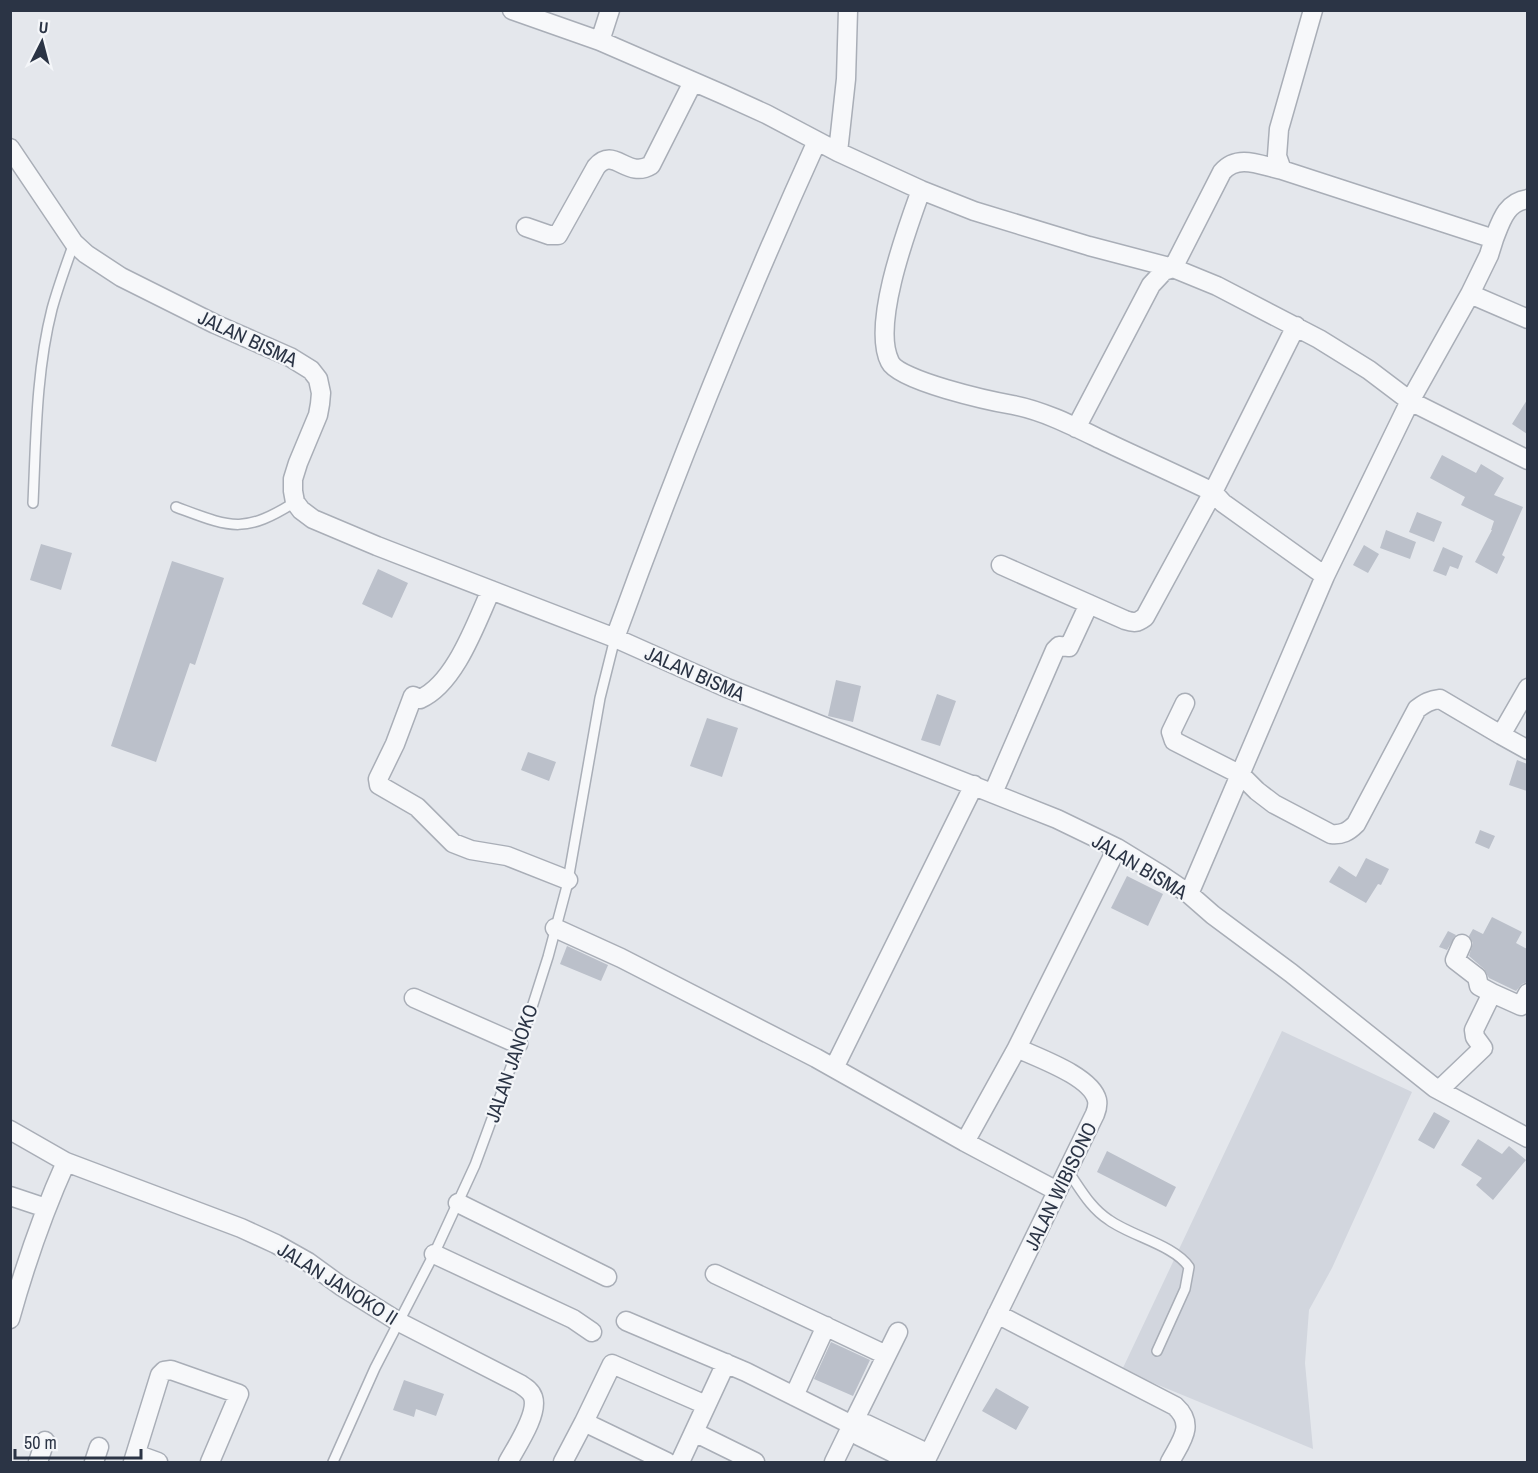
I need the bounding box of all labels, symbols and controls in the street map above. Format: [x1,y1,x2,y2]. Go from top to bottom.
north arrow [12,12,72,72]
text: U [38,16,49,39]
street label: JALAN BISMA [194,303,302,373]
street label: JALAN BISMA [641,639,749,707]
street label: JALAN BISMA [1087,827,1193,905]
street label: JALAN JANOKO [478,1000,544,1126]
street label: JALAN WIBISONO [1017,1117,1103,1255]
street label: JALAN JANOKO II [273,1235,403,1331]
scale bar [15,1422,141,1460]
text: 50 m [24,1430,57,1455]

